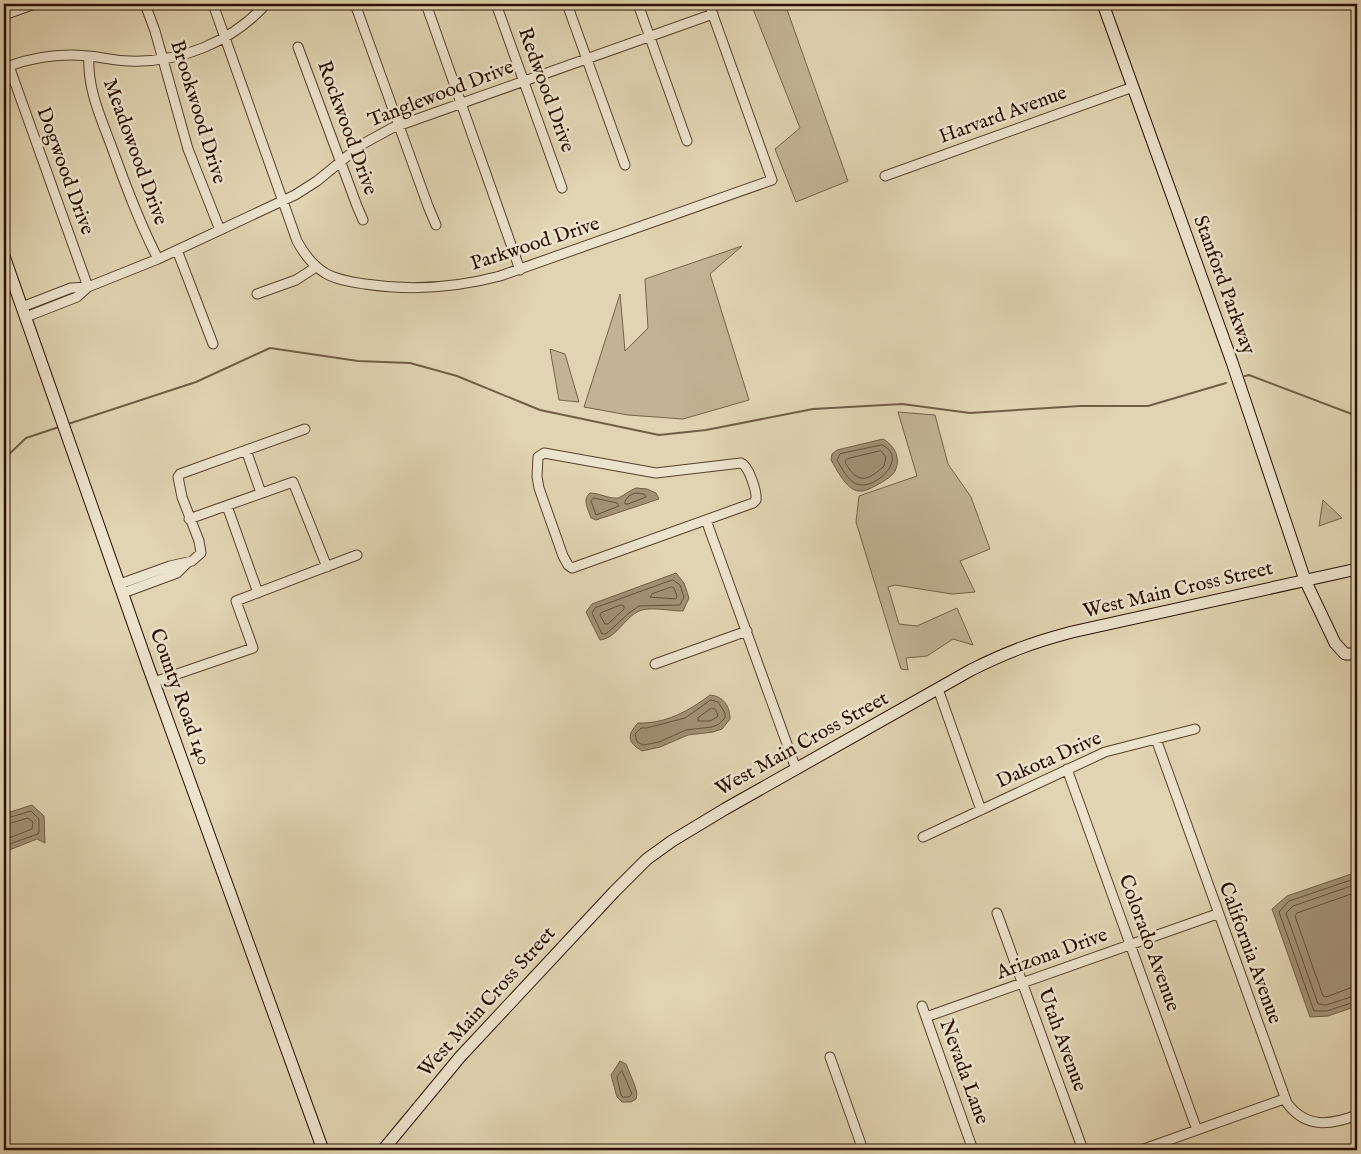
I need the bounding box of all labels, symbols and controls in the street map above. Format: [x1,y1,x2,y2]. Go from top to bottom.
street label: Redwood Drive [512,24,580,156]
street label: Brookwood Drive [164,37,232,187]
street label: Tanglewood Drive [365,55,517,133]
street label: Rockwood Drive [311,57,383,199]
street label: Meadowood Drive [97,75,173,229]
street label: Harvard Avenue [936,80,1070,150]
street label: Dogwood Drive [30,104,100,238]
street label: Parkwood Drive [467,211,603,277]
street label: Stanford Parkway [1187,212,1261,358]
street label: West Main Cross Street [1081,556,1275,624]
street label: County Road 140 [144,625,216,769]
street label: West Main Cross Street [711,686,893,802]
street label: Dakota Drive [993,726,1105,794]
street label: Colorado Avenue [1113,871,1185,1015]
street label: California Avenue [1213,879,1287,1027]
street label: West Main Cross Street [413,922,561,1082]
street label: Arizona Drive [992,922,1111,986]
street label: Utah Avenue [1032,985,1092,1095]
street label: Nevada Lane [933,1016,995,1128]

